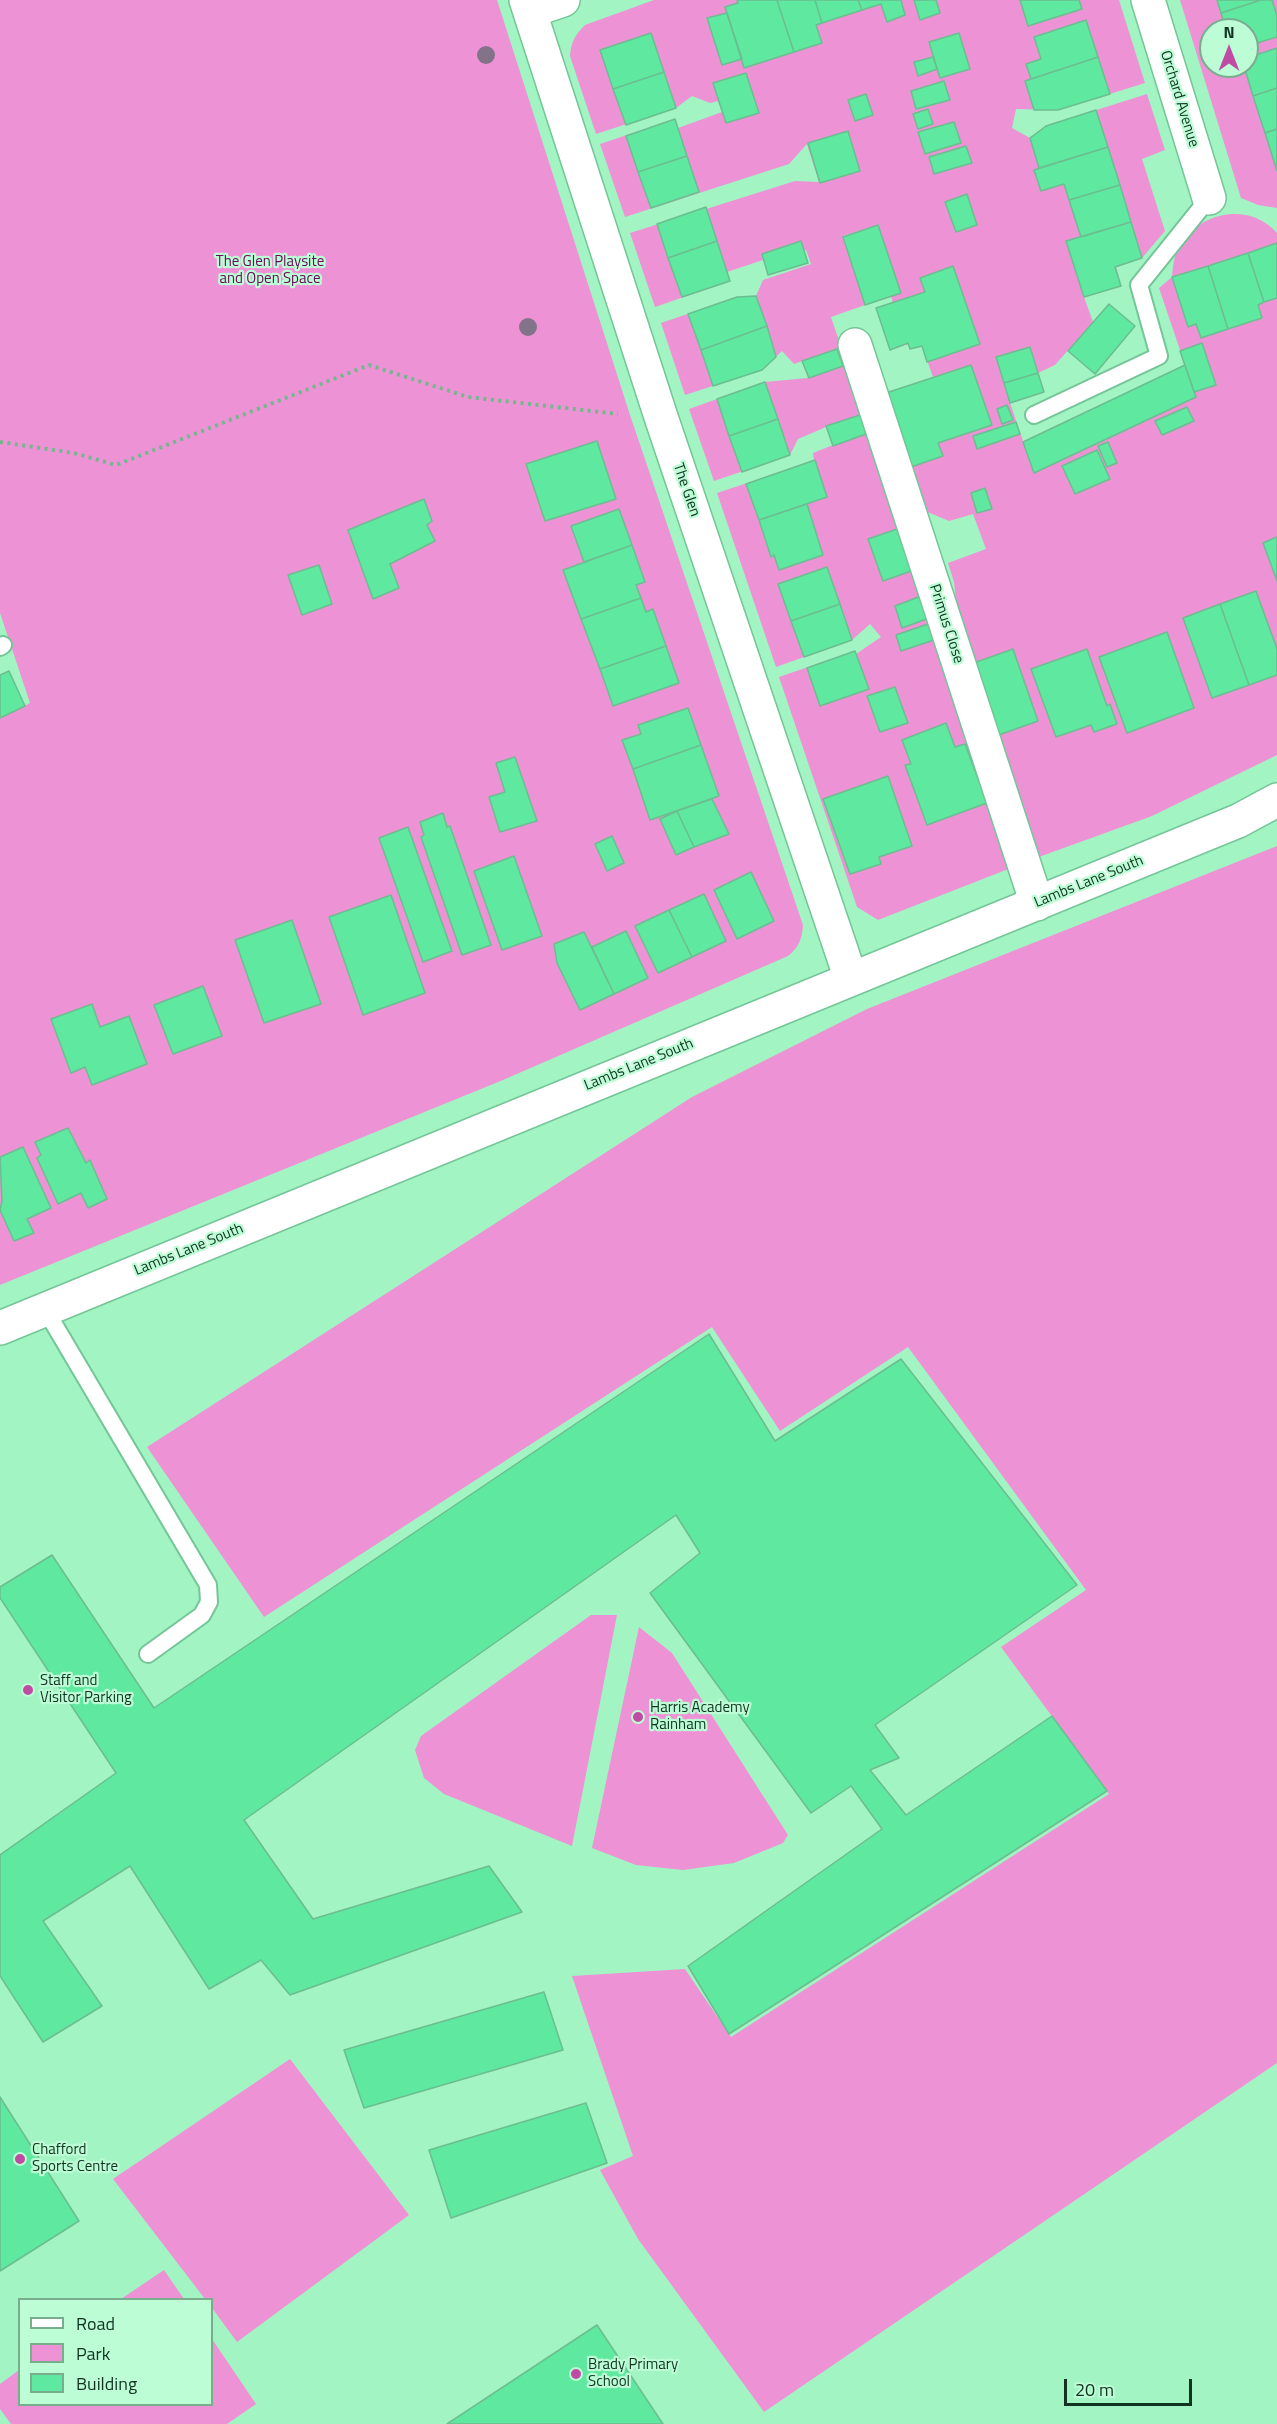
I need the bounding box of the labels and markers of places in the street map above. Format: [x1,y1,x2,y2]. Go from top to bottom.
place label: Staff and Visitor Parking [40,1672,132,1707]
marker: Staff and Visitor Parking [21,1683,35,1697]
place label: Harris Academy Rainham [650,1699,750,1734]
marker: Harris Academy Rainham [631,1710,645,1724]
place label: Chafford Sports Centre [32,2141,118,2176]
marker: Chafford Sports Centre [13,2152,27,2166]
place label: Brady Primary School [588,2356,678,2391]
marker: Brady Primary School [569,2367,583,2381]

